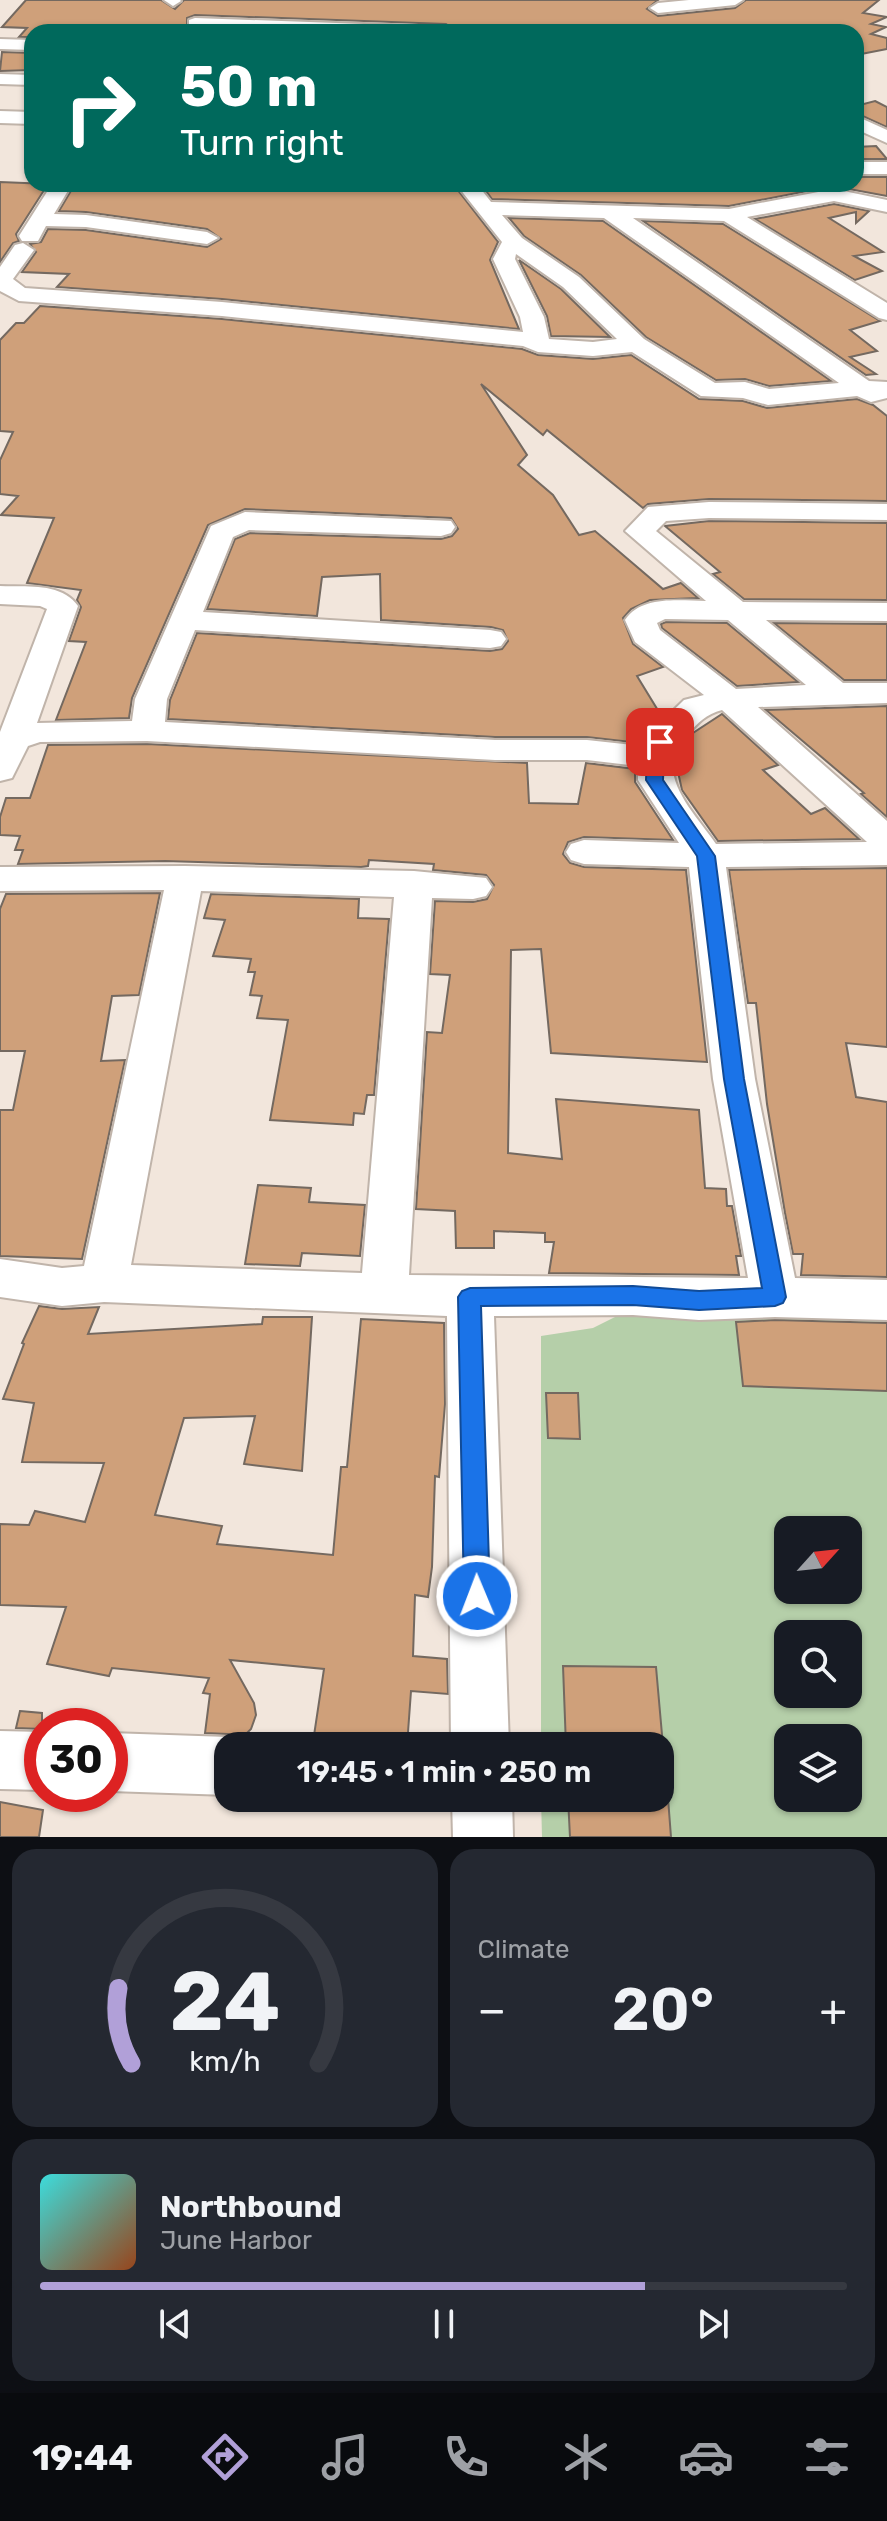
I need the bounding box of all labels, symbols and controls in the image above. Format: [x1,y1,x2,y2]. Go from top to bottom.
text: 50 m [180,54,317,120]
icon: right [48,56,152,160]
text: Turn right [180,121,344,164]
pin [626,708,694,776]
icon: arrive [638,720,682,764]
north arrow [774,1516,862,1604]
map controls [774,1516,862,1812]
position arrow [435,1554,519,1638]
button: search [774,1620,862,1708]
speed limit sign: 30 [24,1708,128,1812]
button: layers [774,1724,862,1812]
text: 19:45 · 1 min · 250 m [297,1754,591,1790]
text: Climate [478,1934,570,1965]
text: 24 [169,1952,280,2051]
text: 20° [612,1974,714,2045]
text: − [478,1984,506,2036]
text: + [820,1984,847,2036]
text: km/h [189,2044,260,2078]
text: Northbound [160,2189,342,2225]
text: June Harbor [160,2225,312,2256]
icon: previous [153,2302,197,2346]
icon: pause [422,2302,466,2346]
icon: next [691,2302,735,2346]
icon: directions [197,2429,253,2485]
icon: music [317,2429,373,2485]
icon: phone [438,2429,494,2485]
icon: climate [558,2429,614,2485]
icon: car [678,2429,734,2485]
icon: filters [799,2429,855,2485]
text: 19:44 [32,2436,133,2479]

